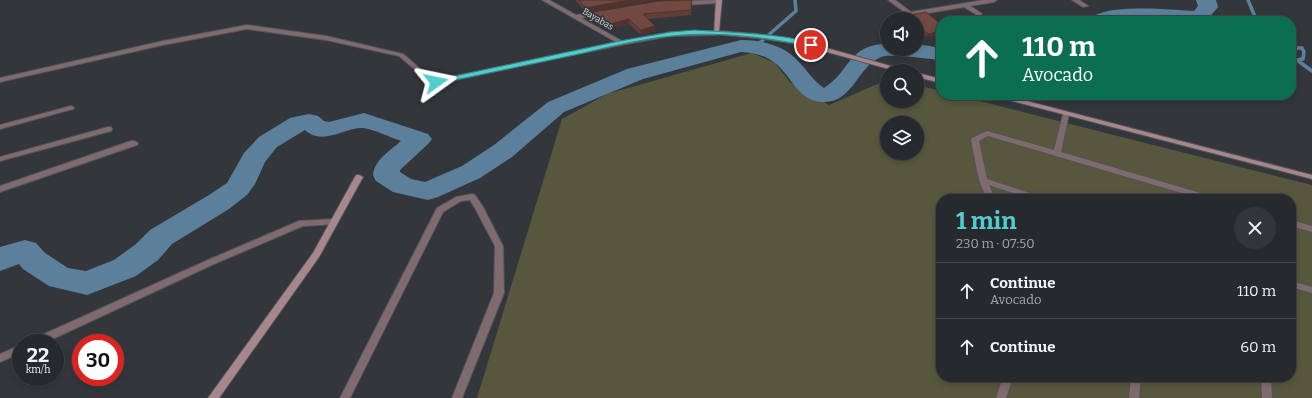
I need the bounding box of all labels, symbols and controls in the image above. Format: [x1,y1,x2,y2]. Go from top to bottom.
street label: Bayabas [581,6,615,32]
map controls [880,12,924,160]
button: sound [880,12,924,56]
pin [794,28,828,62]
text: 110 m [1022,30,1096,63]
icon: ahead [956,32,1008,84]
icon: arrive [800,34,822,56]
position arrow [415,61,457,103]
button: search [880,64,924,108]
text: Avocado [1022,64,1093,86]
button: layers [880,116,924,160]
text: 1 min [956,207,1017,235]
button: close [1234,207,1276,249]
text: 230 m · 07:50 [956,236,1035,251]
text: Continue [990,274,1056,292]
icon: ahead [956,280,978,302]
text: 110 m [1237,282,1276,300]
text: Avocado [990,292,1041,307]
speed limit sign: 30 [72,334,124,386]
icon: ahead [956,336,978,358]
text: Continue [990,338,1056,356]
text: 60 m [1240,338,1276,356]
text: 22 [27,343,49,367]
text: km/h [26,364,50,376]

